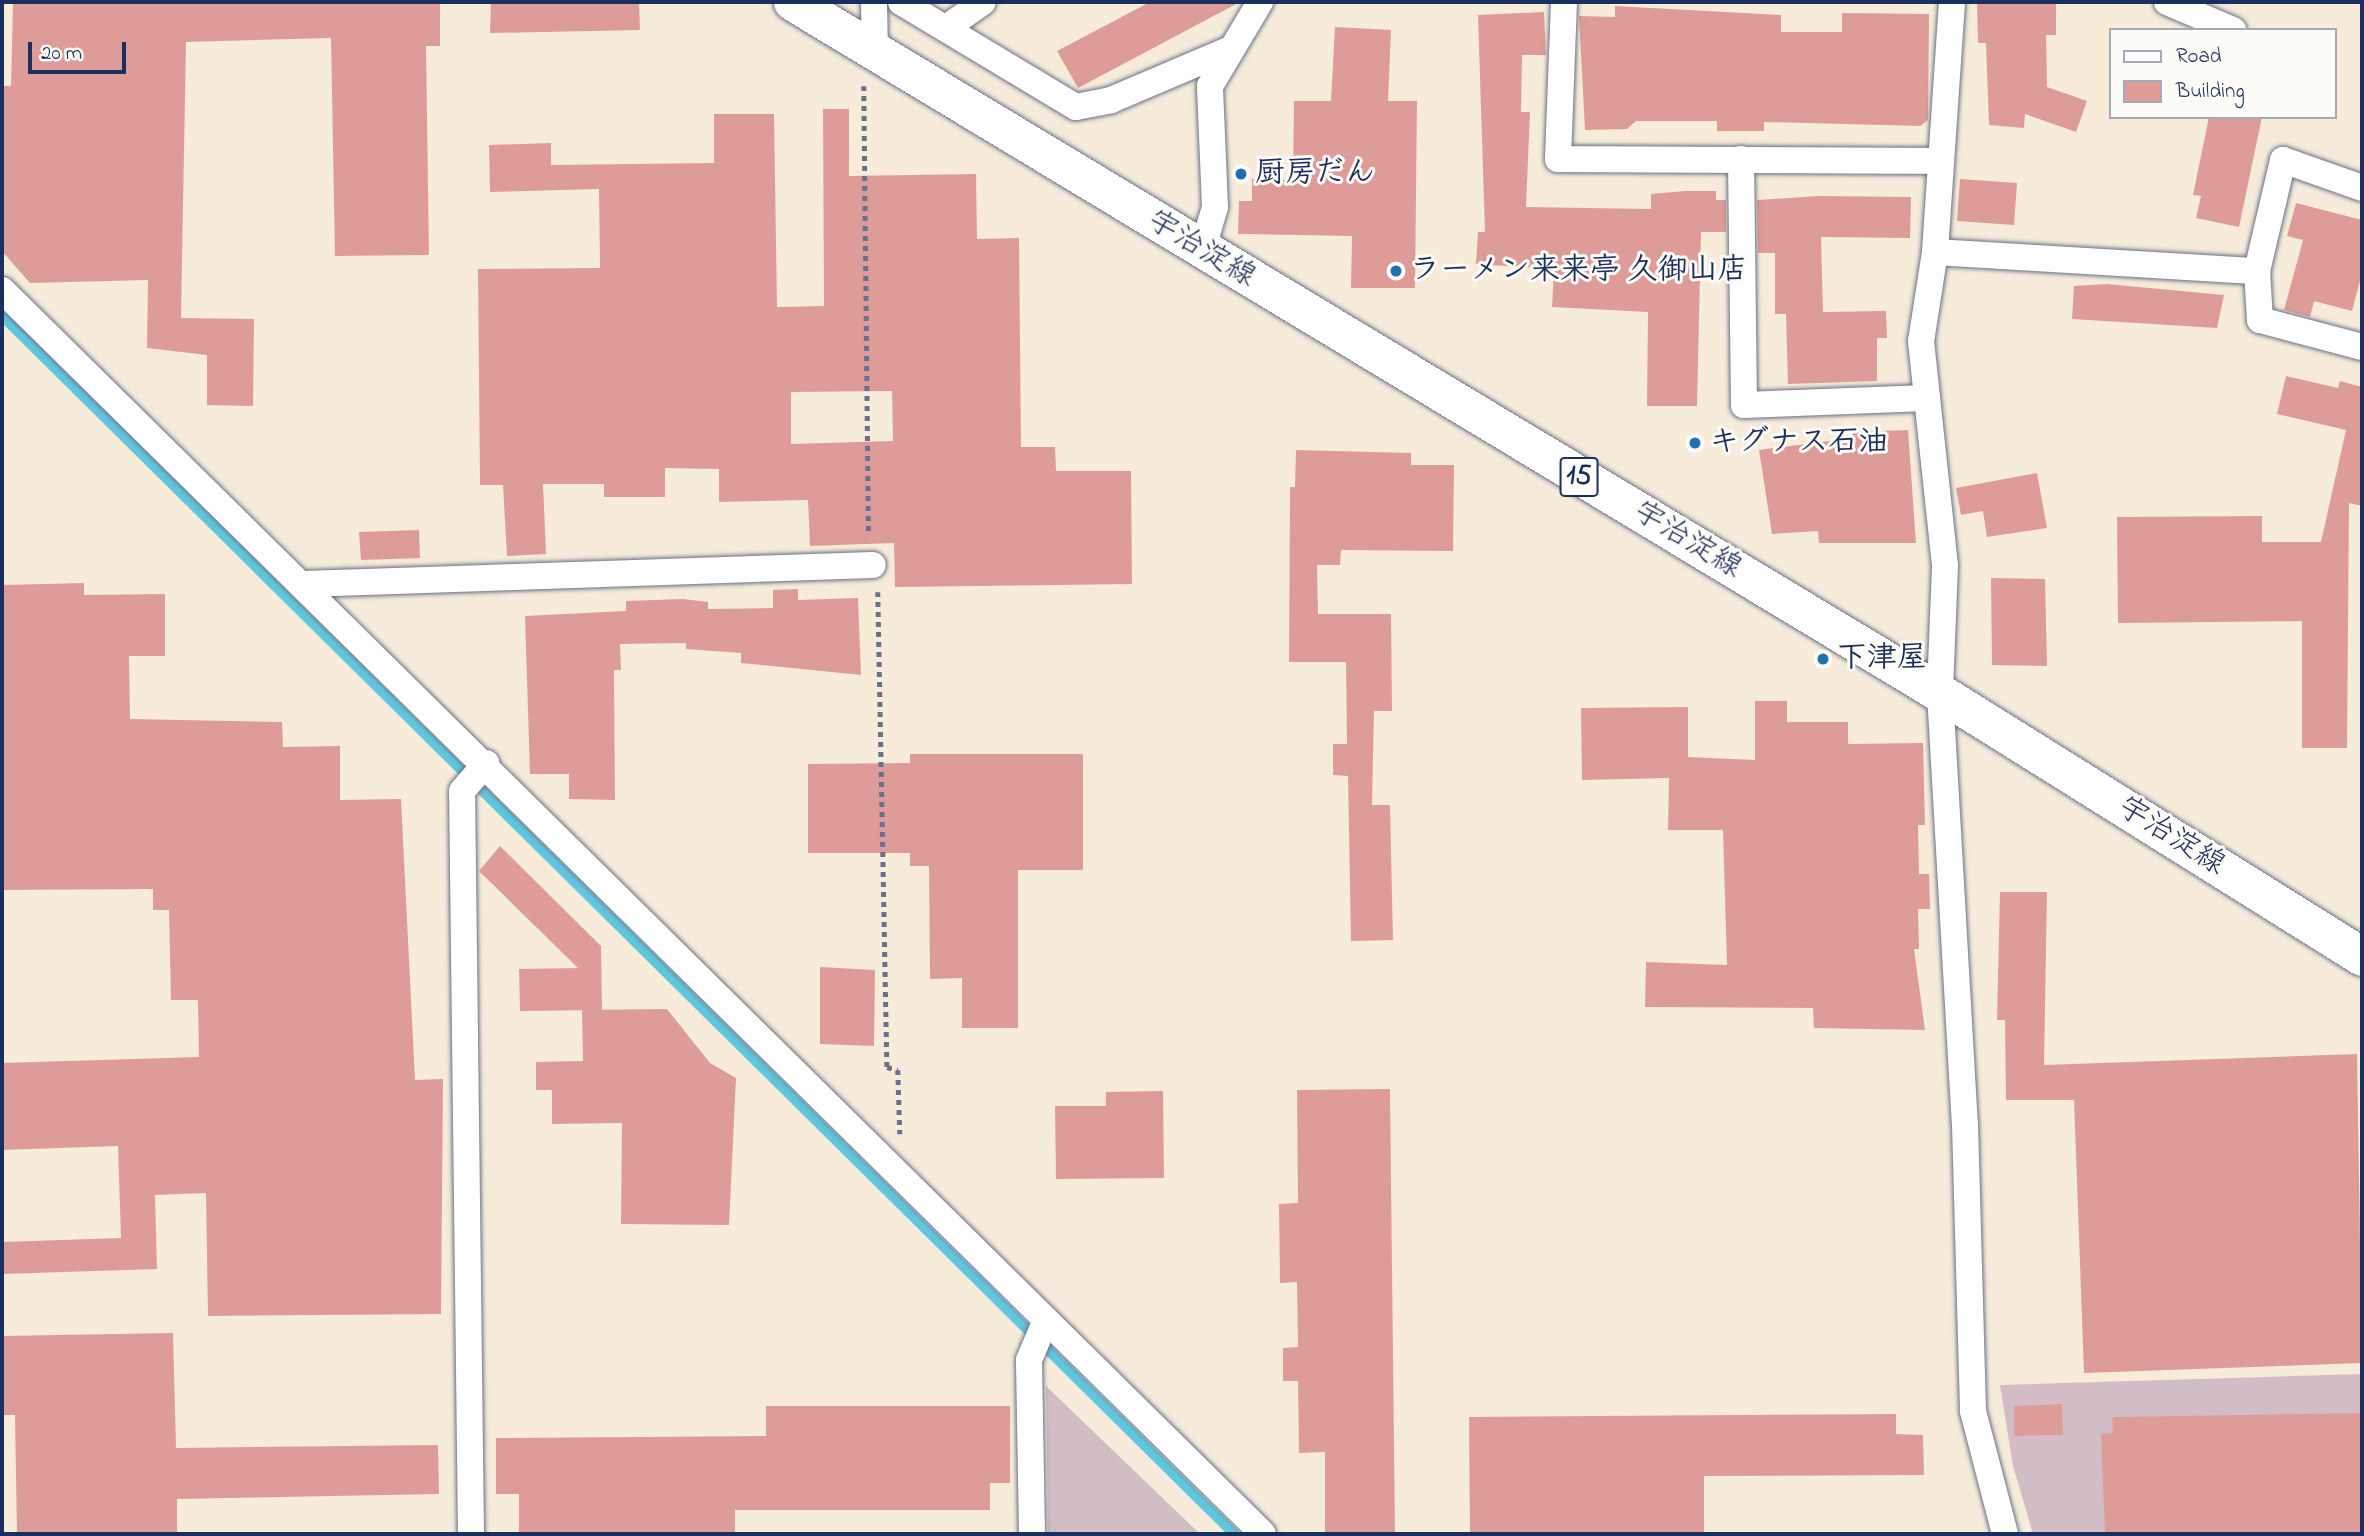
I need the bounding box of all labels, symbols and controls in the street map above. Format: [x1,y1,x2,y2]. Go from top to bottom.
scale bar [32,28,130,72]
legend [2108,28,2336,119]
text: 20 m [41,39,82,69]
text: Road [2176,42,2222,72]
text: Building [2176,77,2245,107]
place label: 厨房だん [1255,156,1375,192]
marker: 厨房だん [1233,166,1249,182]
street label: 宇治淀線 [1140,204,1262,296]
place label: ラーメン来来亭 久御山店 [1410,253,1747,289]
marker: ラーメン来来亭 久御山店 [1388,263,1404,279]
place label: キグナス石油 [1709,425,1889,461]
marker: キグナス石油 [1687,435,1703,451]
road number: 15 [1558,452,1600,502]
street label: 宇治淀線 [1626,495,1748,587]
place label: 下津屋 [1837,641,1927,677]
marker: 下津屋 [1815,651,1831,667]
street label: 宇治淀線 [2111,790,2231,884]

